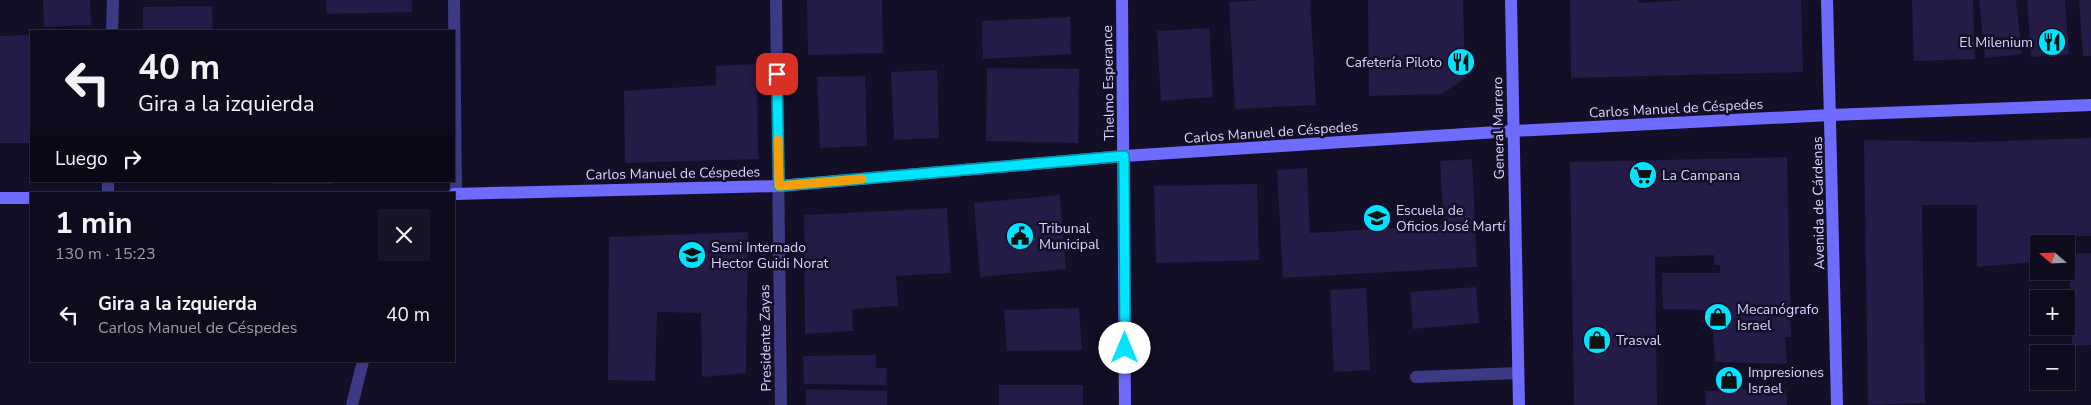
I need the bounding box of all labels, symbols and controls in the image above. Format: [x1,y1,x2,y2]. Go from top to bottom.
street label: Thelmo Esperance [1098,25,1119,141]
restaurant icon: El Milenium [2037,27,2067,57]
place label: El Milenium [1959,33,2033,52]
text: 40 m [138,44,220,91]
restaurant icon: Cafetería Piloto [1446,47,1476,77]
icon: left [55,50,120,115]
pin [756,53,798,95]
place label: Cafetería Piloto [1345,53,1442,72]
icon: arrive [763,60,791,88]
street label: General Marrero [1488,76,1509,179]
text: Gira a la izquierda [138,89,315,119]
street label: Carlos Manuel de Céspedes [1588,94,1764,123]
street label: Carlos Manuel de Céspedes [1183,117,1359,148]
street label: Avenida de Cárdenas [1808,136,1829,270]
icon: right [118,145,146,173]
text: Luego [55,146,108,172]
supermarket icon: La Campana [1628,160,1658,190]
street label: Carlos Manuel de Céspedes [586,162,761,185]
place label: La Campana [1662,166,1740,185]
place label: Escuela de Oficios José Martí [1396,201,1506,236]
text: 1 min [55,203,133,244]
school or university icon: Escuela de Oficios José Martí [1362,203,1392,233]
button: close [378,209,430,261]
place label: Tribunal Municipal [1039,219,1100,254]
public building icon: Tribunal Municipal [1005,221,1035,251]
north arrow [2030,235,2075,280]
map controls [2030,235,2075,390]
place label: Semi Internado Hector Guidi Norat [711,238,829,273]
school or university icon: Semi Internado Hector Guidi Norat [677,240,707,270]
text: 130 m · 15:23 [55,243,156,265]
street label: Presidente Zayas [755,284,776,392]
button: + [2030,290,2075,335]
text: Gira a la izquierda [98,291,257,317]
place label: Mecanógrafo Israel [1737,300,1819,335]
icon: left [55,301,83,329]
text: 40 m [386,302,430,328]
shop icon: Mecanógrafo Israel [1703,302,1733,332]
text: Carlos Manuel de Céspedes [98,317,297,339]
position arrow [1098,321,1150,373]
shop icon: Trasval [1582,325,1612,355]
place label: Trasval [1616,331,1662,350]
button: − [2030,345,2075,390]
place label: Impresiones Israel [1748,363,1824,398]
shop icon: Impresiones Israel [1714,365,1744,395]

